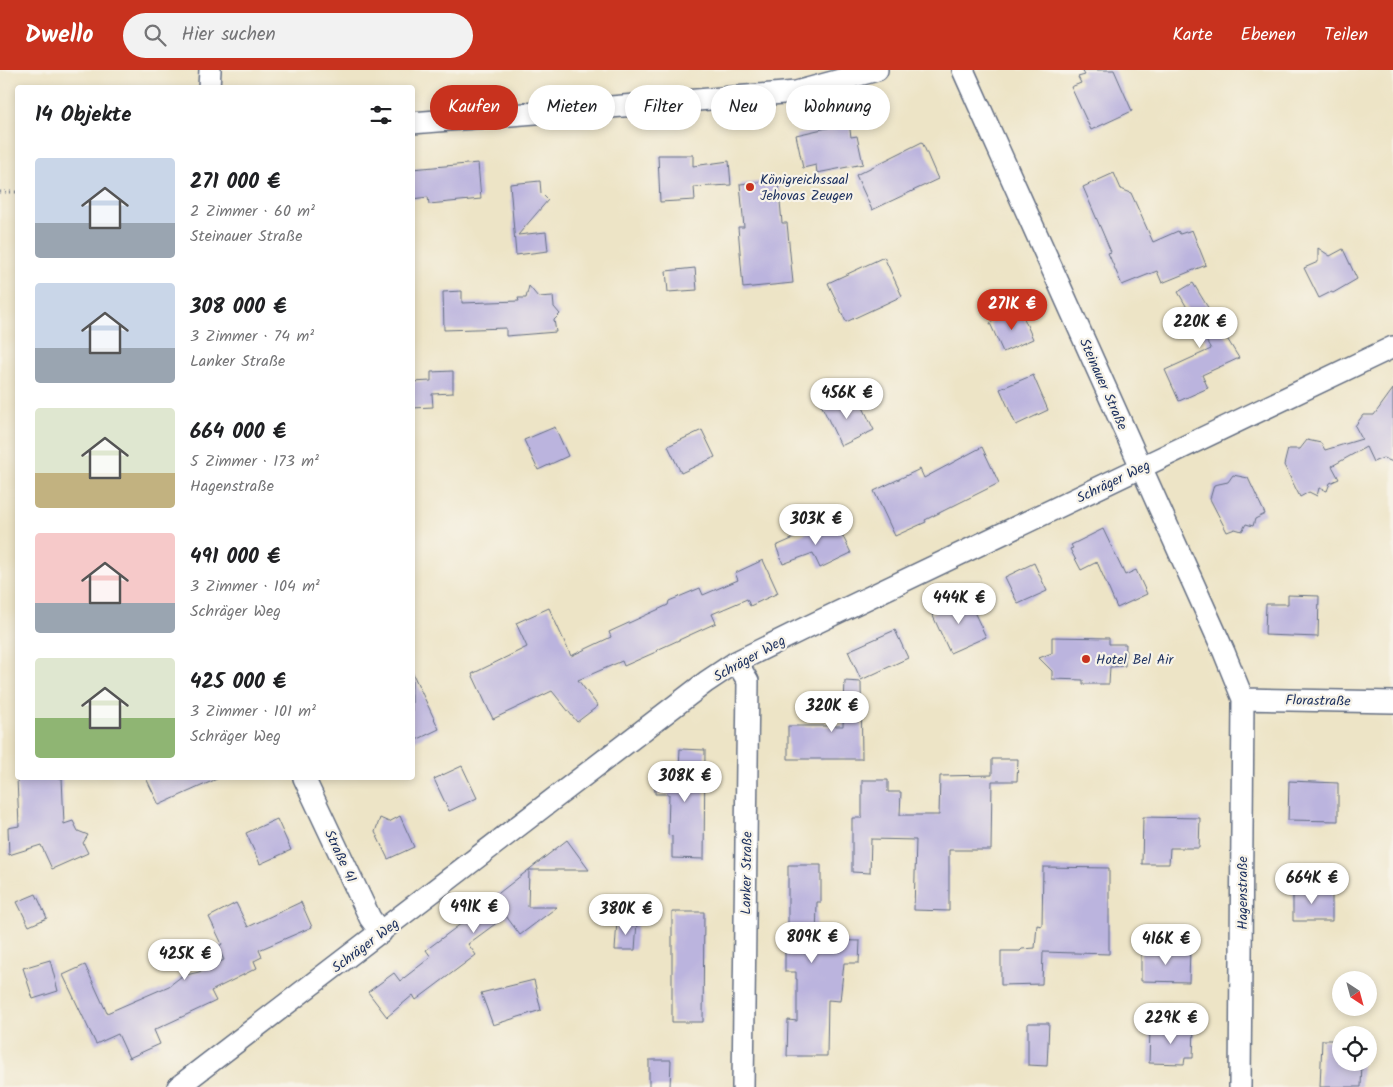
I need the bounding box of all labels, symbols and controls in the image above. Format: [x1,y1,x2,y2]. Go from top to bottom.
search box [123,13,473,58]
text: Dwello [25,16,93,55]
text: Hier suchen [181,20,276,50]
icon: search [141,21,169,49]
text: Karte [1172,21,1213,50]
text: Ebenen [1241,21,1296,50]
text: Teilen [1324,21,1368,50]
chip: Kaufen [430,85,518,130]
chip: Mieten [528,85,615,130]
chip: Filter [625,85,701,130]
chip: Neu [711,85,776,130]
chip: Wohnung [786,85,890,130]
text: 14 Objekte [35,99,132,132]
icon: filters [367,101,395,129]
text: 271 000 € [190,166,280,199]
place label: Königreichssaal Jehovas Zeugen [760,169,853,207]
icon: home [75,178,135,238]
marker: Königreichssaal Jehovas Zeugen [744,181,756,193]
text: 2 Zimmer · 60 m² [190,199,315,224]
text: Steinauer Straße [190,224,302,249]
pin: 271K € [971,288,1053,331]
text: 308 000 € [190,291,286,324]
text: 271K € [988,292,1036,317]
icon: home [75,303,135,363]
pin: 220K € [1159,306,1241,349]
text: 220K € [1174,310,1226,335]
text: 3 Zimmer · 74 m² [190,324,314,349]
street label: Steinauer Straße [1073,335,1133,434]
text: Lanker Straße [190,349,285,374]
pin: 456K € [806,378,888,420]
text: 456K € [821,381,873,406]
text: 664 000 € [190,416,286,449]
icon: home [75,428,135,488]
text: 5 Zimmer · 173 m² [190,449,319,474]
street label: Schräger Weg [1073,455,1154,509]
text: Hagenstraße [190,474,274,499]
pin: 303K € [775,504,857,546]
text: 303K € [790,507,842,532]
text: 491 000 € [190,541,280,574]
icon: home [75,553,135,613]
text: 3 Zimmer · 104 m² [190,574,320,599]
pin: 444K € [918,582,1000,625]
text: 444K € [933,586,985,611]
text: Schräger Weg [190,599,281,624]
street label: Schräger Weg [709,630,790,688]
place label: Hotel Bel Air [1096,649,1175,671]
marker: Hotel Bel Air [1080,653,1092,665]
text: 425 000 € [190,666,286,699]
icon: home [75,678,135,738]
street label: Florastraße [1285,689,1352,713]
pin: 320K € [791,690,873,733]
text: 320K € [806,694,858,719]
text: 3 Zimmer · 101 m² [190,699,316,724]
text: Schräger Weg [190,724,281,749]
pin: 308K € [644,760,726,803]
text: 308K € [659,764,711,789]
street label: Straße 41 [318,826,362,887]
street label: Lanker Straße [735,830,759,915]
street label: Hagenstraße [1232,856,1254,930]
pin: 664K € [1271,862,1353,905]
text: 664K € [1286,866,1338,891]
pin: 491K € [433,892,515,934]
pin: 380K € [585,894,667,936]
text: 491K € [450,895,498,920]
text: 380K € [600,897,652,922]
street label: Schräger Weg [327,913,404,979]
pin: 809K € [771,922,853,964]
pin: 416K € [1125,924,1207,966]
text: 809K € [786,925,838,950]
text: 416K € [1142,927,1190,952]
pin: 425K € [144,938,226,981]
text: 425K € [159,942,211,967]
north arrow [1332,971,1378,1016]
map controls [1332,971,1377,1071]
pin: 229K € [1130,1002,1212,1045]
text: 229K € [1145,1006,1197,1031]
button: locate [1332,1026,1377,1071]

